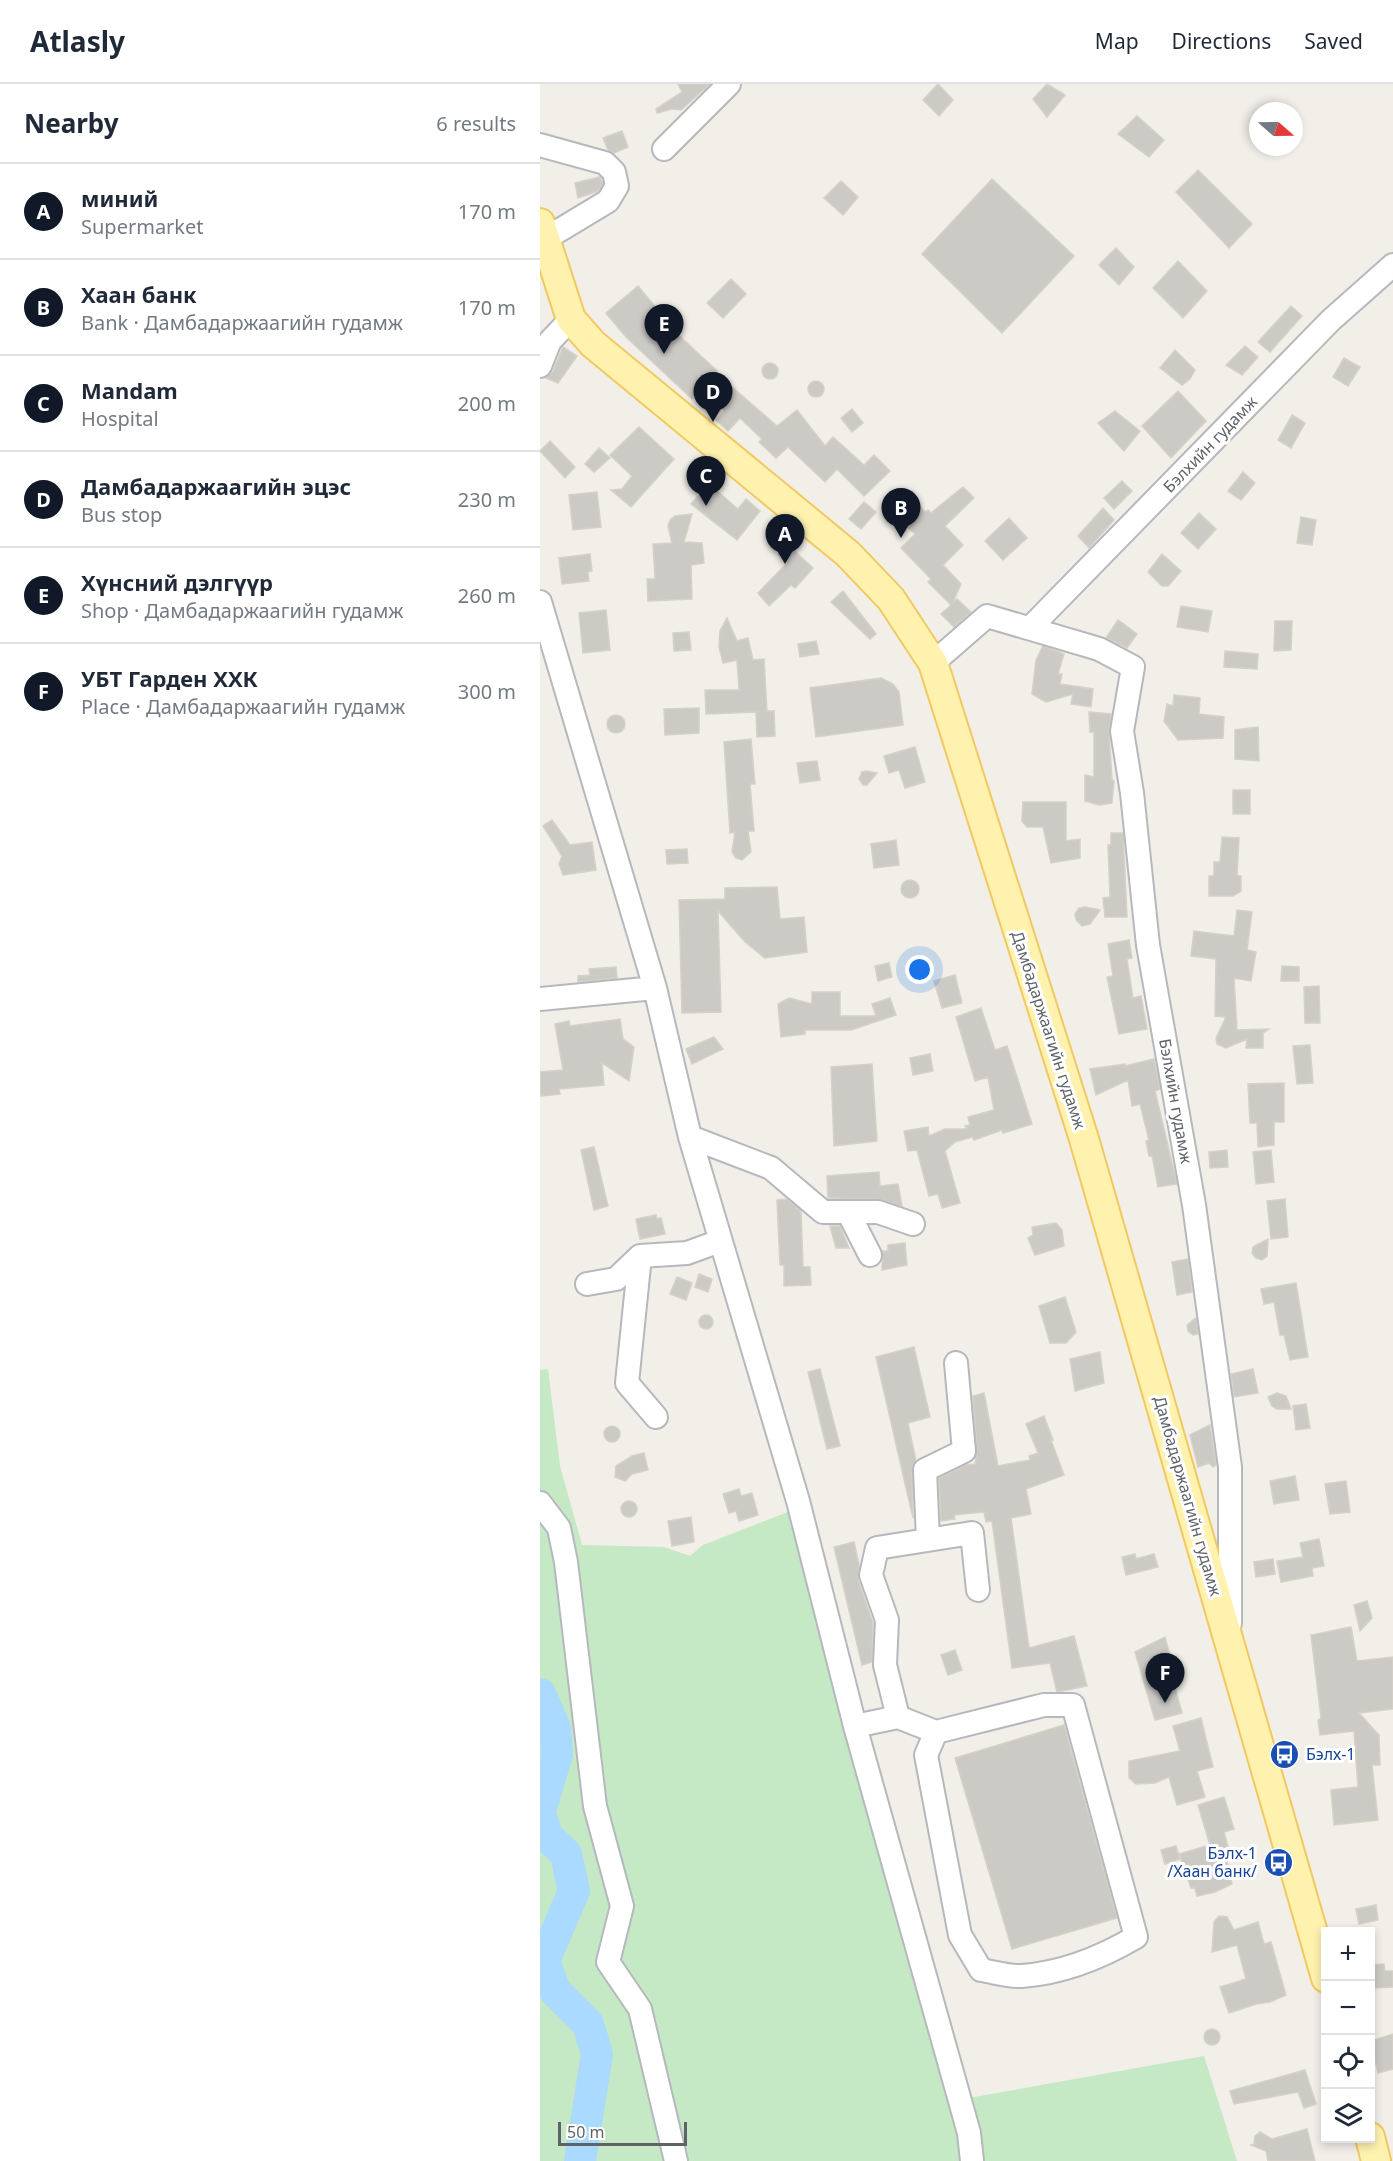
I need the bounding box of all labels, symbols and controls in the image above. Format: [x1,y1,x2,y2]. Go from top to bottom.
text: Atlasly [30,22,125,60]
text: Map [1095,27,1139,55]
text: Directions [1172,27,1271,55]
text: Saved [1304,27,1363,55]
north arrow [1249,102,1303,156]
text: Nearby [24,105,119,141]
text: 6 results [436,110,516,137]
text: миний [81,183,158,213]
text: A [37,198,50,225]
text: 170 m [458,198,516,225]
text: Supermarket [81,213,204,240]
text: Хаан банк [81,279,197,309]
text: B [37,294,50,321]
text: 170 m [458,294,516,321]
pin: E [644,304,684,354]
text: Bank · Дамбадаржаагийн гудамж [81,309,403,336]
pin: D [694,372,732,422]
text: Mandam [81,375,178,405]
text: C [37,390,50,417]
text: 200 m [458,390,516,417]
street label: Бэлхийн гудамж [1158,390,1262,497]
text: Hospital [81,405,159,432]
pin: C [686,456,726,506]
text: Дамбадаржаагийн эцэс [81,471,351,501]
text: D [36,486,51,513]
text: 230 m [458,486,516,513]
pin: B [882,488,920,538]
text: Bus stop [81,501,162,528]
pin: A [766,514,804,564]
text: Хүнсний дэлгүүр [81,567,273,597]
text: E [38,582,49,609]
text: 260 m [458,582,516,609]
text: Shop · Дамбадаржаагийн гудамж [81,597,403,624]
text: УБТ Гарден ХХК [81,663,258,693]
text: F [38,678,49,705]
text: 300 m [458,678,516,705]
text: Place · Дамбадаржаагийн гудамж [81,693,405,720]
street label: Дамбадаржаагийн гудамж [1007,928,1092,1133]
your location [905,955,934,984]
street label: Бэлхийн гудамж [1154,1037,1198,1166]
street label: Дамбадаржаагийн гудамж [1149,1393,1227,1599]
pin: F [1146,1654,1184,1703]
bus stop icon: Бэлх-1 [1269,1738,1301,1770]
place label: Бэлх-1 [1306,1743,1355,1765]
place label: Бэлх-1 /Хаан банк/ [1167,1842,1257,1882]
bus stop icon: Бэлх-1 /Хаан банк/ [1262,1846,1294,1878]
map controls [1321,1927,1375,2143]
button: + [1321,1927,1375,1981]
button: − [1321,1981,1375,2035]
button: locate [1321,2035,1375,2089]
button: layers [1321,2089,1375,2143]
scale bar [558,2119,687,2146]
text: 50 m [567,2121,604,2143]

